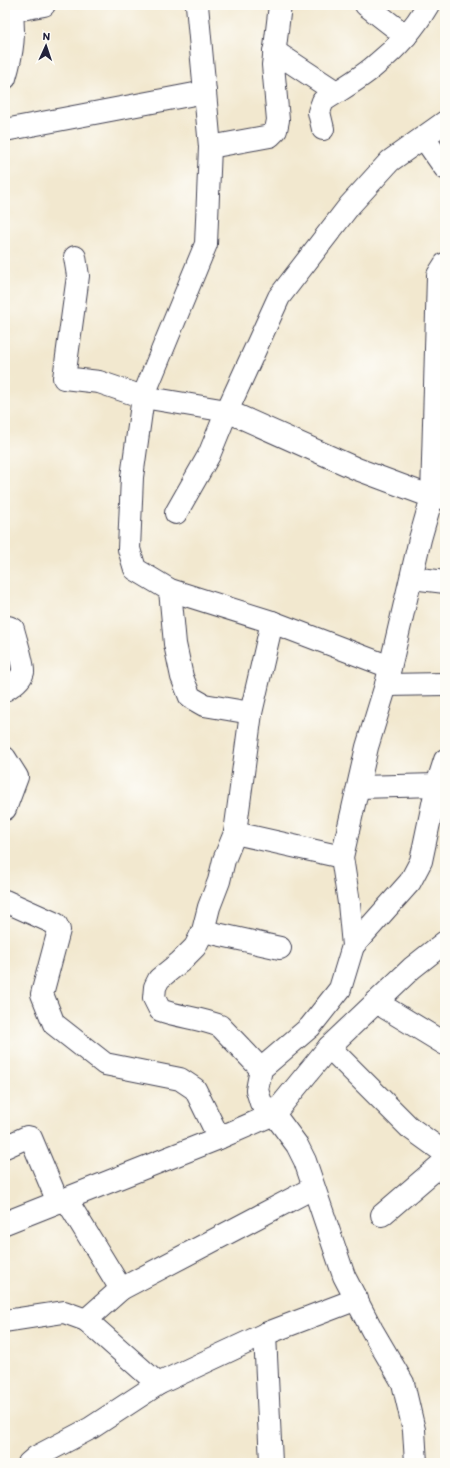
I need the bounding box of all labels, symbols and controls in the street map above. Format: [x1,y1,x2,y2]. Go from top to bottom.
north arrow [26,26,66,66]
text: N [42,30,51,43]

